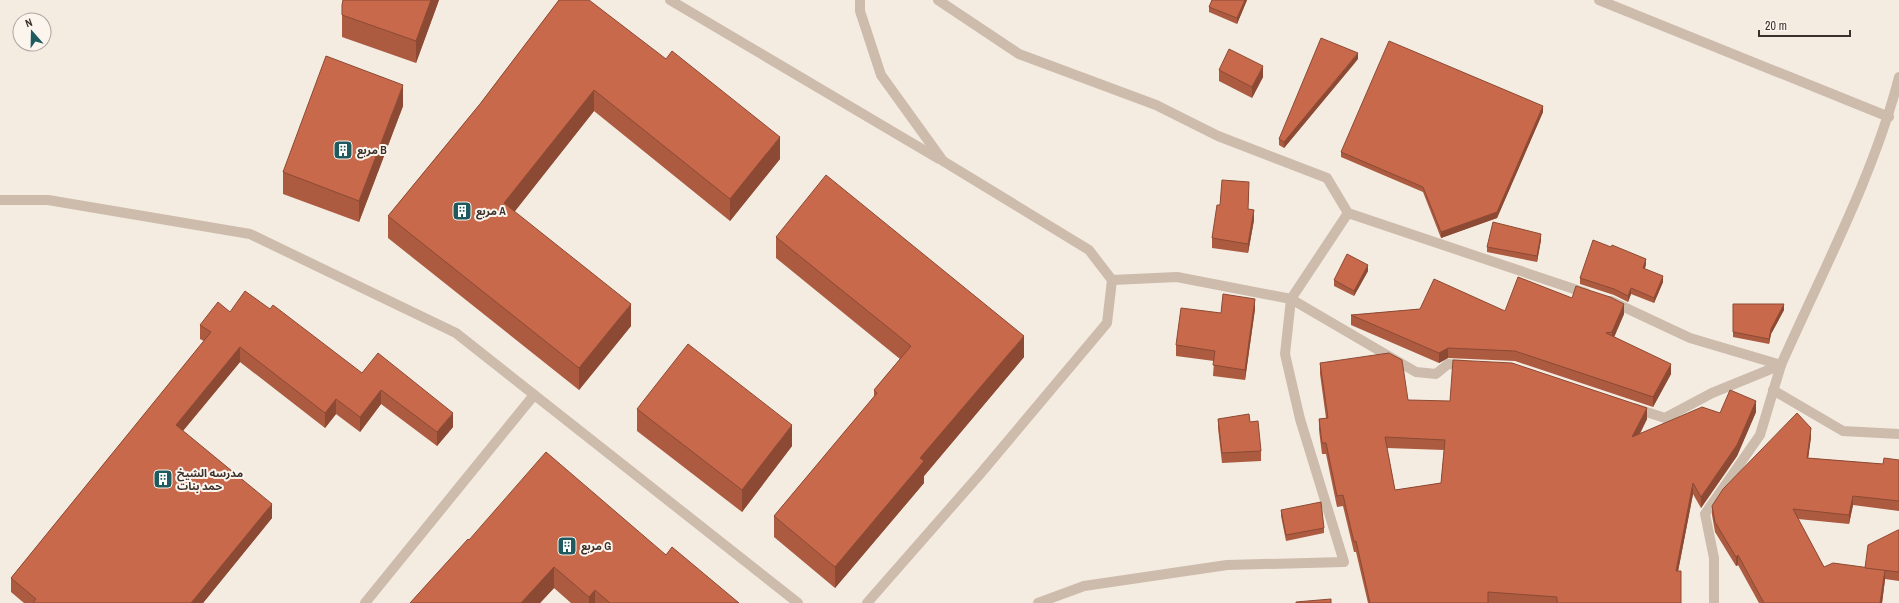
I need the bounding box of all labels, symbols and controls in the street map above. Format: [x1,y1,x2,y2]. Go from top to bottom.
north arrow [12,12,52,52]
scale bar [1759,12,1850,38]
text: N [23,15,34,30]
text: 20 m [1765,18,1787,34]
building icon: مربع B [332,139,354,161]
place label: مربع B [357,143,387,159]
building icon: مربع A [451,200,473,222]
place label: مربع A [476,204,506,220]
place label: مدرسه الشيخ حمد بنات [177,466,243,493]
building icon: مدرسه الشيخ حمد بنات [152,468,174,490]
building icon: مربع G [556,535,578,557]
place label: مربع G [581,539,611,555]

